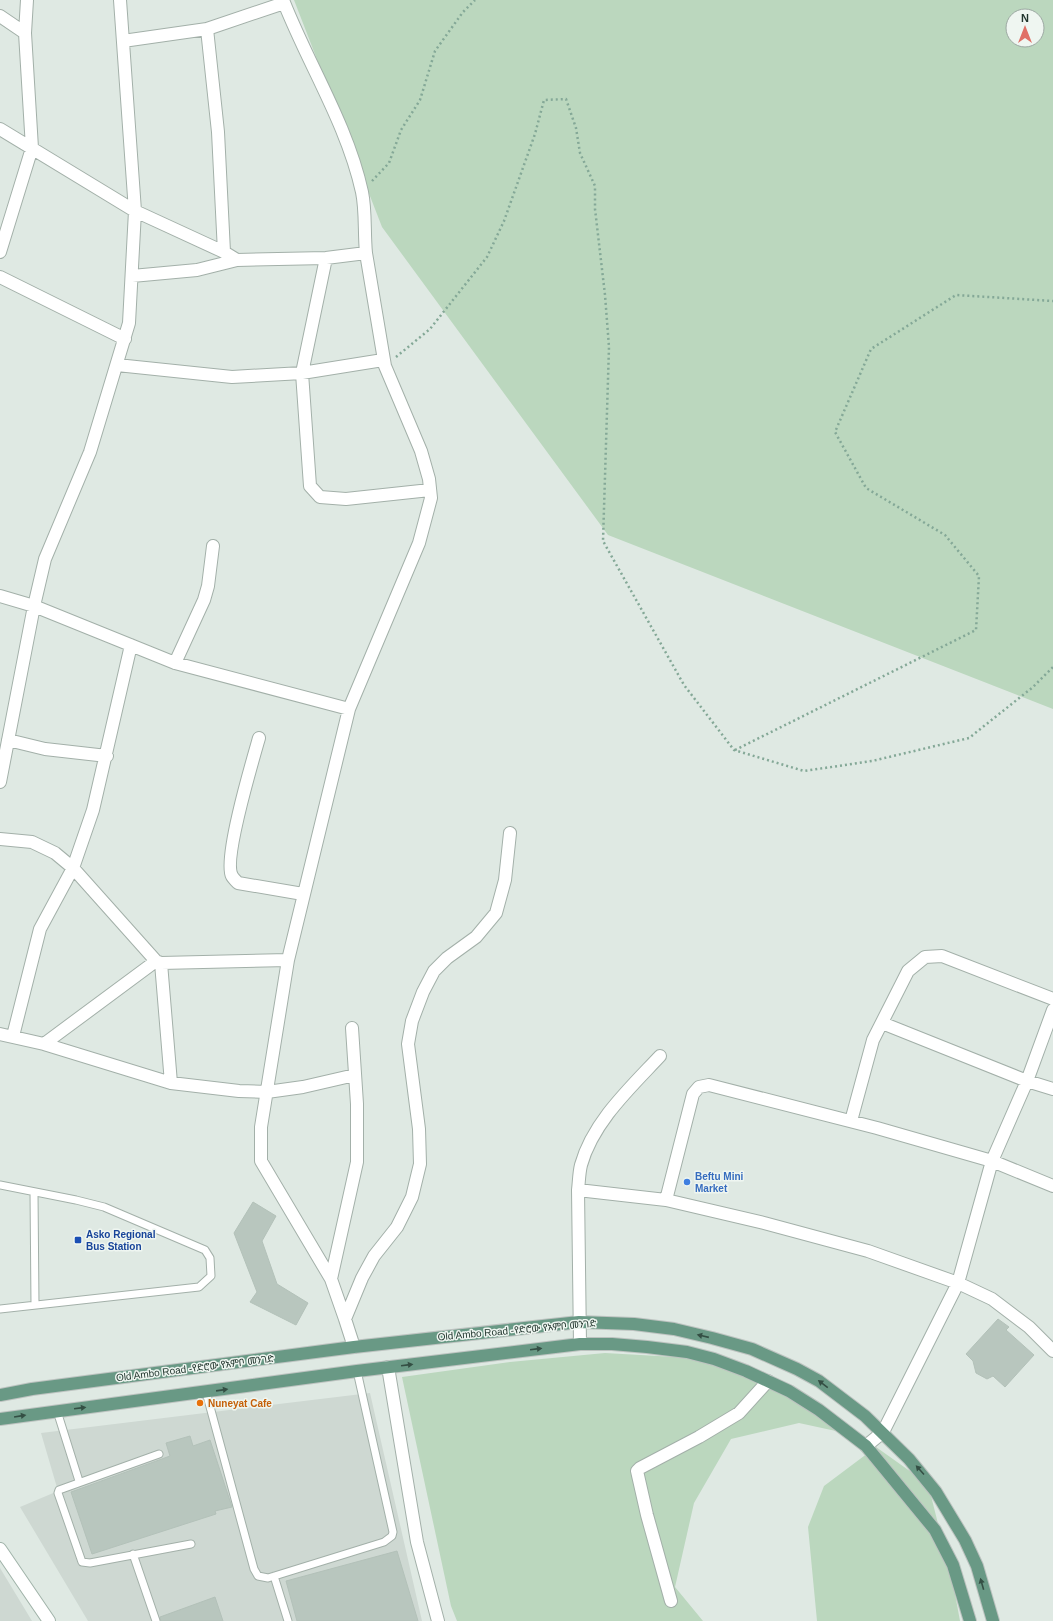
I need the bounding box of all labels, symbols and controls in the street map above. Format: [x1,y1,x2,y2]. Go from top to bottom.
north arrow [1005,8,1045,48]
text: N [1021,12,1029,24]
place label: Beftu Mini Market [695,1171,744,1194]
marker: Beftu Mini Market [682,1177,692,1187]
place label: Asko Regional Bus Station [86,1229,156,1252]
marker: Asko Regional Bus Station [73,1235,83,1245]
street label: Old Ambo Road -የድሮው የአምቦ መንገድ [437,1318,597,1342]
one-way arrow [697,1332,709,1338]
one-way arrow [530,1346,542,1353]
street label: Old Ambo Road -የድሮው የአምቦ መንገድ [115,1353,275,1383]
one-way arrow [401,1362,413,1368]
one-way arrow [818,1381,828,1389]
one-way arrow [216,1387,228,1393]
marker: Nuneyat Cafe [195,1398,205,1408]
place label: Nuneyat Cafe [208,1398,272,1409]
one-way arrow [74,1405,86,1411]
one-way arrow [14,1413,26,1419]
one-way arrow [916,1466,925,1475]
one-way arrow [979,1577,985,1589]

